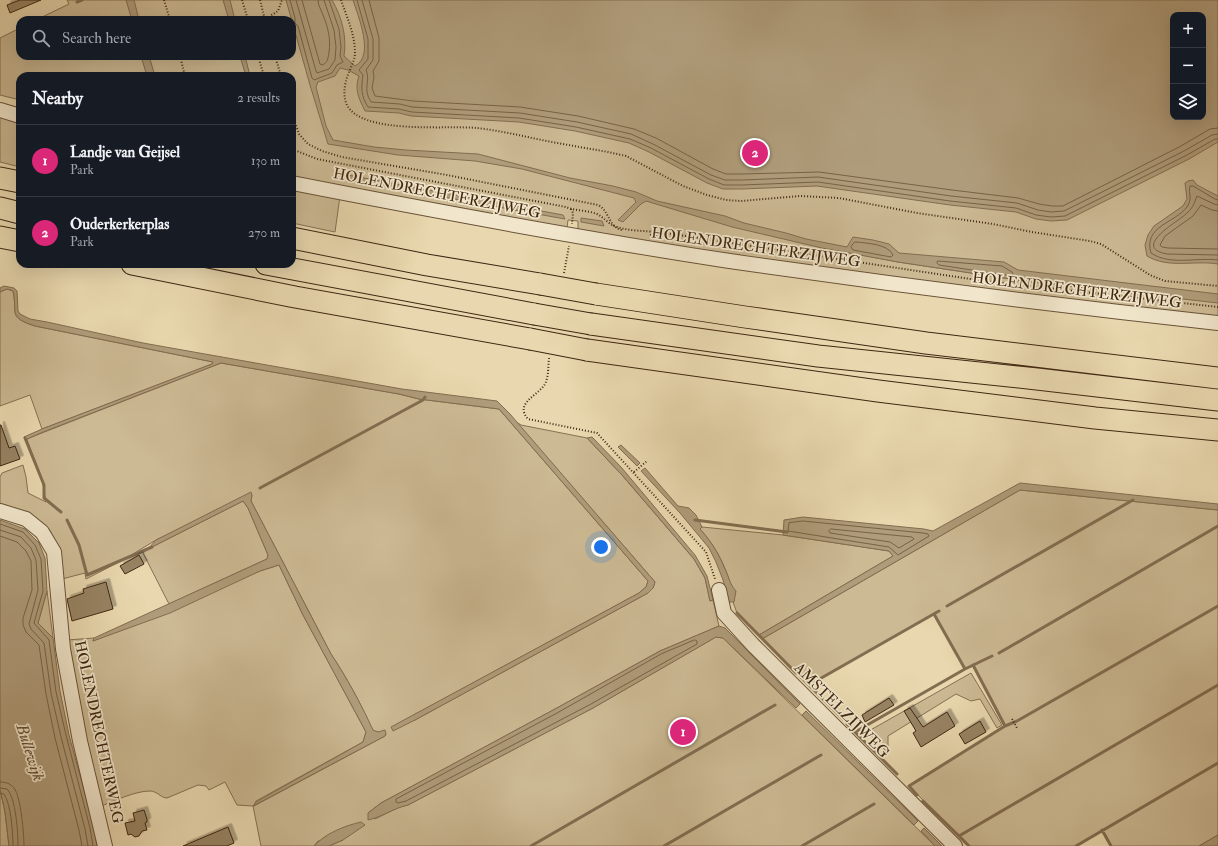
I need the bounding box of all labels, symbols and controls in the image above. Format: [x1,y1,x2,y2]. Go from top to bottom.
map controls [1170,12,1206,120]
button: + [1170,12,1206,48]
search box [16,16,296,60]
icon: search [30,27,52,49]
text: Search here [62,29,131,48]
button: − [1170,48,1206,84]
button: layers [1170,84,1206,120]
text: Nearby [32,88,83,109]
text: 2 results [237,90,280,106]
pin: 2 [742,138,768,168]
text: Landje van Geijsel [70,143,180,162]
text: 1 [43,153,47,169]
text: 130 m [251,153,280,169]
text: Park [70,162,94,178]
street label: HOLENDRECHTERZIJWEG [331,164,543,224]
text: Ouderkerkerplas [70,215,169,234]
street label: HOLENDRECHTERZIJWEG [650,223,862,273]
text: 2 [42,225,48,241]
text: 270 m [248,225,280,241]
text: Park [70,234,94,250]
street label: HOLENDRECHTERZIJWEG [971,268,1183,314]
your location [591,537,611,557]
street label: HOLENDRECHTERWEG [70,639,127,826]
street label: AMSTELZIJWEG [789,658,894,763]
pin: 1 [670,717,696,747]
water label: Bullewijk [11,720,49,784]

